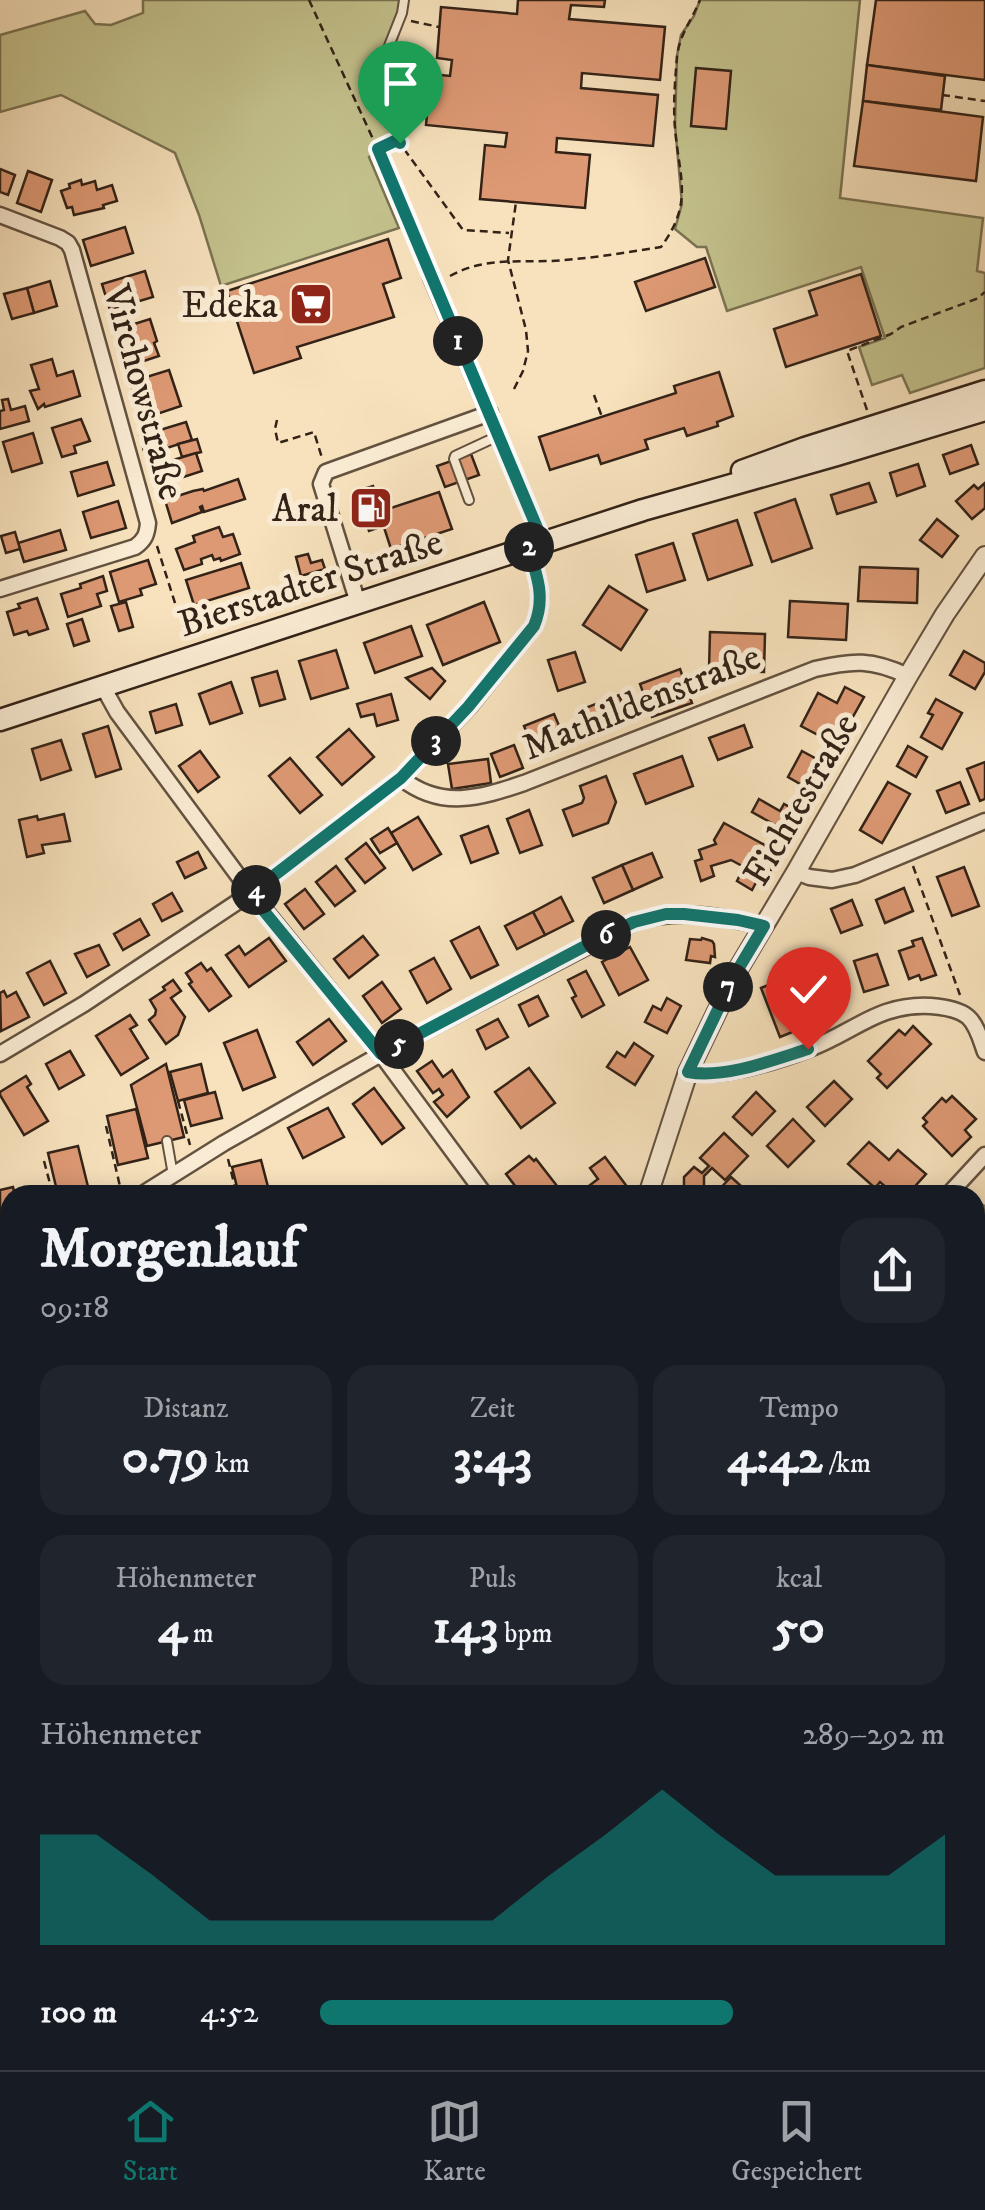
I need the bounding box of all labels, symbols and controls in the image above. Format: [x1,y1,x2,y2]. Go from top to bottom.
pin [358,41,443,144]
icon: arrive [373,56,428,111]
street label: Virchowstraße [91,279,195,505]
supermarket icon: Edeka [288,281,334,327]
place label: Edeka [181,282,278,330]
pin: 1 [433,316,483,366]
text: 1 [453,323,463,358]
fuel station icon: Aral [348,485,394,531]
place label: Aral [272,486,339,534]
street label: Bierstadter Straße [173,519,449,649]
pin: 2 [504,522,554,572]
text: 2 [522,529,536,564]
street label: Mathildenstraße [516,633,768,772]
street label: Fichtestraße [733,705,870,895]
pin: 3 [411,716,461,766]
text: 3 [431,723,441,758]
pin: 4 [231,865,281,915]
text: 4 [248,872,264,907]
pin: 6 [581,910,631,960]
text: 6 [599,917,613,952]
pin [766,947,851,1050]
pin: 7 [703,962,753,1012]
icon: check [781,962,836,1017]
text: 7 [721,969,735,1004]
pin: 5 [374,1019,424,1069]
text: 5 [392,1026,406,1061]
text: Morgenlauf [40,1216,299,1285]
button: share [840,1218,945,1323]
text: 09:18 [40,1288,109,1328]
text: Distanz [143,1391,228,1426]
text: Zeit [470,1391,515,1426]
text: Tempo [760,1391,839,1426]
text: 0.79 [122,1426,209,1489]
text: 3:43 [453,1426,532,1489]
text: 4:42 [727,1426,822,1489]
text: km [209,1446,250,1481]
text: /km [822,1446,871,1481]
text: Höhenmeter [115,1561,256,1596]
text: Puls [469,1561,516,1596]
text: kcal [776,1561,822,1596]
text: 4 [158,1596,187,1659]
text: 143 [432,1596,498,1659]
text: 50 [773,1596,825,1659]
text: m [187,1616,214,1651]
text: bpm [498,1616,553,1651]
text: Höhenmeter [40,1715,201,1755]
text: 289–292 m [802,1715,945,1755]
text: 100 m [40,1993,117,2033]
text: 4:52 [200,1993,258,2033]
tab: Start [123,2094,178,2189]
tab: Karte [423,2094,486,2189]
tab: Gespeichert [731,2094,862,2189]

